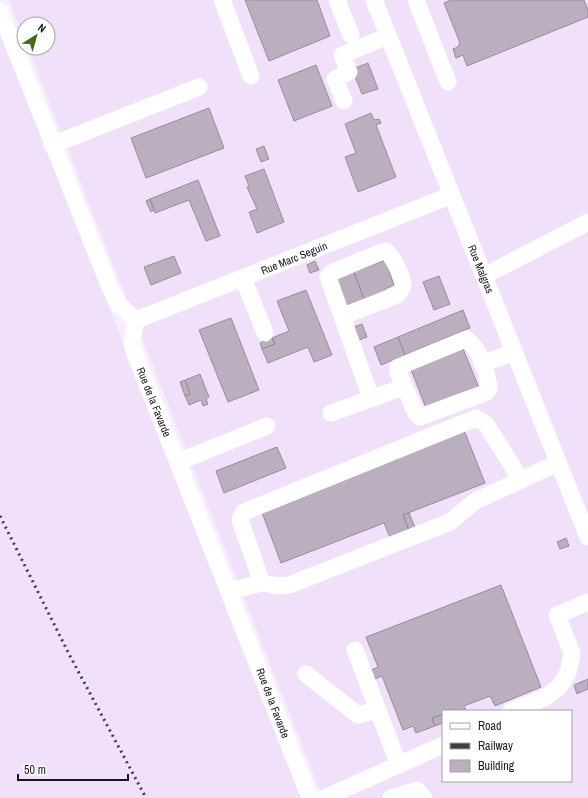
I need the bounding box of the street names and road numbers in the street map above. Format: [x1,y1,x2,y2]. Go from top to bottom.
street label: Rue Marc Seguin [259,238,329,278]
street label: Rue Malgras [465,243,497,296]
street label: Rue de la Favarde [134,365,174,439]
street label: Rue de la Favarde [253,666,293,740]

